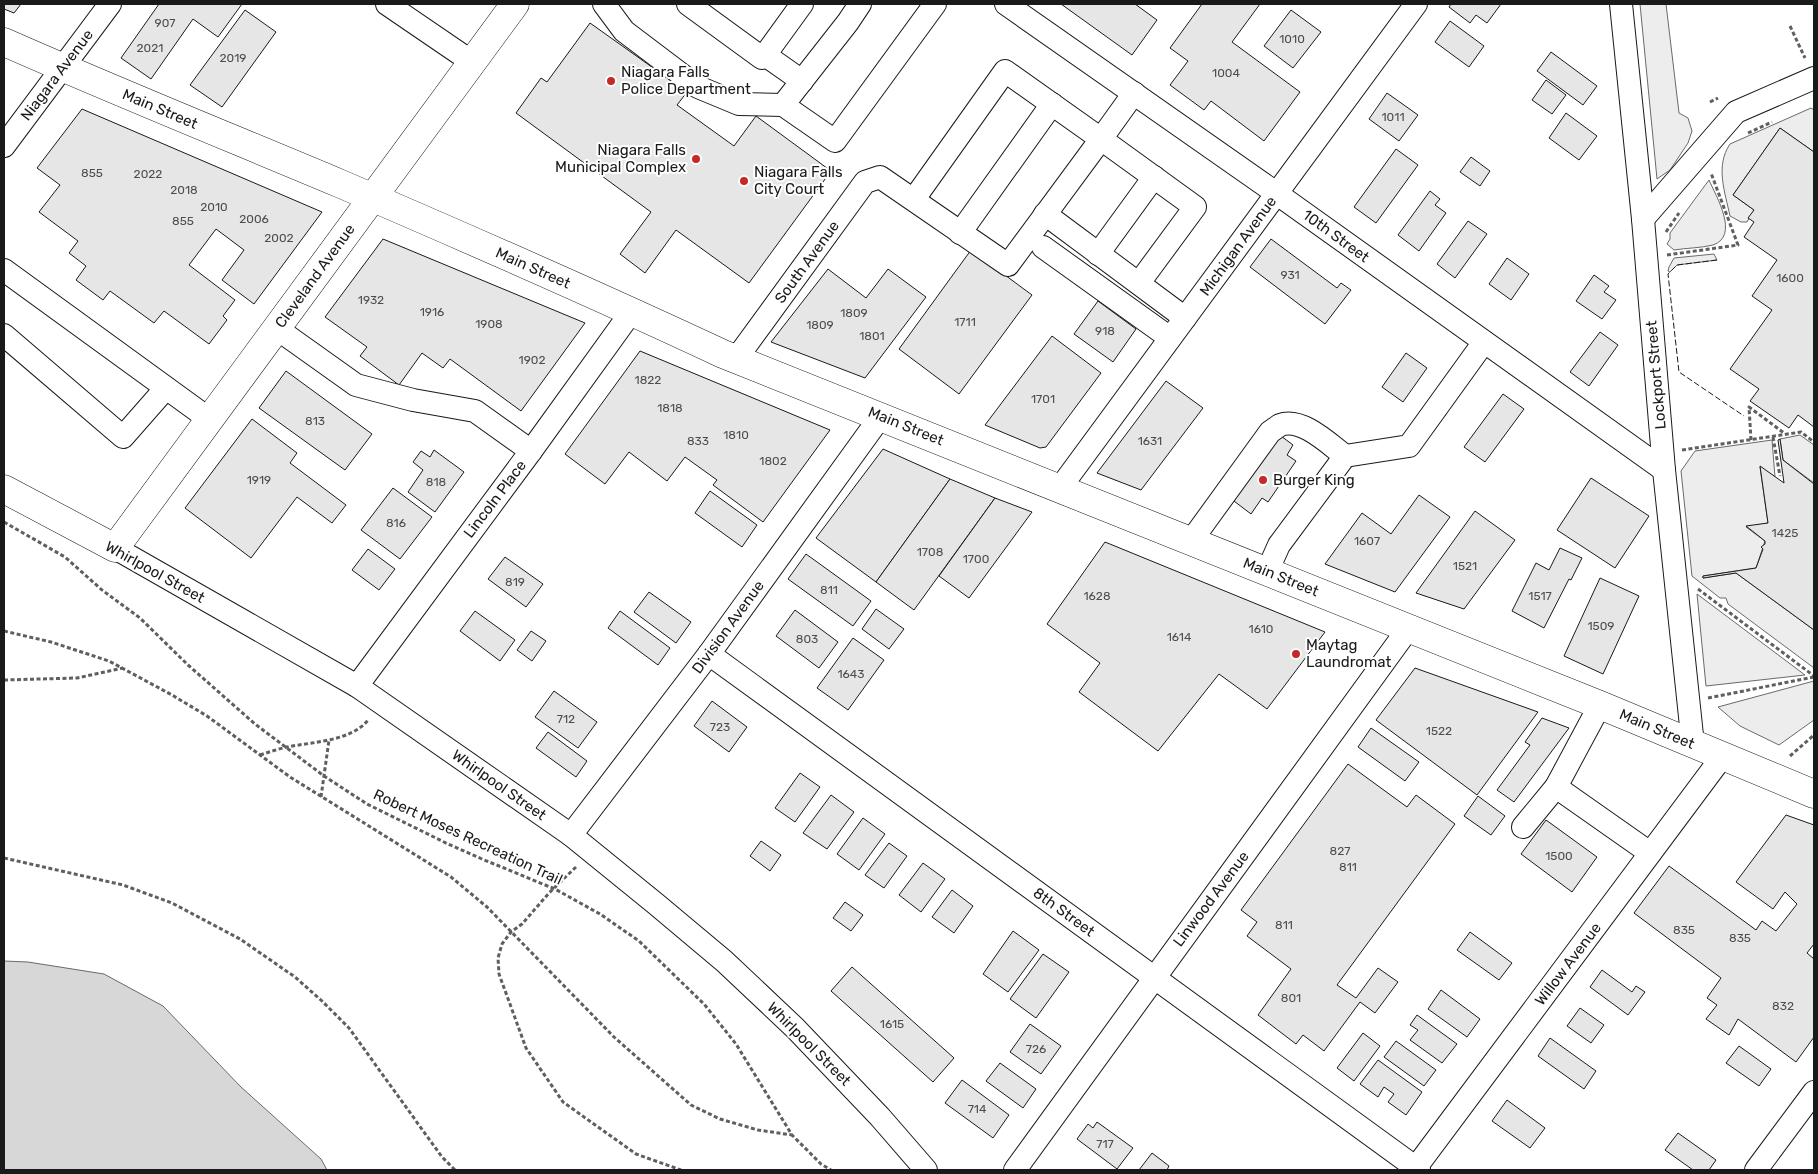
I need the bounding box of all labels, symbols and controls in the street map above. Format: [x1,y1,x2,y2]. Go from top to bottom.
house number: 907 [155,16,175,30]
street label: Niagara Avenue [17,26,97,124]
house number: 1010 [1279,32,1305,46]
house number: 2021 [137,41,163,55]
house number: 2019 [220,51,246,65]
place label: Niagara Falls Police Department [621,63,751,98]
house number: 1004 [1212,66,1240,80]
marker: Niagara Falls Police Department [605,75,617,87]
street label: Main Street [120,85,200,133]
house number: 1011 [1381,110,1405,124]
place label: Niagara Falls Municipal Complex [555,141,686,176]
marker: Niagara Falls Municipal Complex [690,153,702,165]
place label: Niagara Falls City Court [754,163,843,198]
house number: 855 [81,166,103,180]
house number: 2022 [134,167,162,181]
marker: Niagara Falls City Court [738,175,750,187]
house number: 2018 [170,183,198,197]
street label: Michigan Avenue [1196,193,1280,299]
house number: 2010 [200,200,228,214]
street label: 10th Street [1299,206,1373,266]
house number: 2006 [239,212,269,226]
house number: 855 [172,214,194,228]
street label: South Avenue [771,217,843,307]
street label: Cleveland Avenue [271,221,359,331]
house number: 2002 [264,231,294,245]
street label: Main Street [493,244,573,293]
house number: 931 [1280,268,1300,282]
house number: 1600 [1776,271,1804,285]
house number: 1932 [358,293,384,307]
house number: 1916 [420,305,444,319]
house number: 1809 [840,306,868,320]
house number: 1711 [954,315,976,329]
house number: 1908 [475,317,503,331]
house number: 1809 [806,318,834,332]
street label: Lockport Street [1642,320,1670,430]
house number: 918 [1095,324,1115,338]
house number: 1801 [859,329,885,343]
house number: 1902 [519,353,545,367]
house number: 1822 [635,373,661,387]
house number: 1701 [1031,392,1055,406]
house number: 1818 [657,401,683,415]
street label: Main Street [866,403,947,449]
house number: 813 [305,414,325,428]
house number: 1810 [723,428,749,442]
house number: 833 [687,434,709,448]
house number: 1631 [1138,434,1162,448]
house number: 1802 [759,454,787,468]
street label: Lincoln Place [460,457,530,541]
place label: Burger King [1273,471,1355,489]
house number: 1919 [247,473,271,487]
marker: Burger King [1257,474,1269,486]
house number: 818 [426,475,446,489]
house number: 816 [386,516,406,530]
house number: 1425 [1772,526,1798,540]
house number: 1607 [1354,534,1380,548]
street label: Whirlpool Street [102,537,208,607]
house number: 1708 [917,545,943,559]
house number: 1700 [963,552,989,566]
street label: Main Street [1241,554,1322,600]
house number: 1521 [1453,559,1477,573]
house number: 819 [505,575,525,589]
street label: Division Avenue [688,577,768,677]
house number: 811 [820,583,838,597]
house number: 1628 [1083,589,1111,603]
house number: 1517 [1528,589,1552,603]
house number: 1509 [1587,619,1615,633]
house number: 1610 [1249,622,1273,636]
house number: 1614 [1167,630,1192,644]
house number: 803 [796,632,818,646]
place label: Maytag Laundromat [1306,636,1391,671]
marker: Maytag Laundromat [1290,648,1302,660]
house number: 1643 [837,667,865,681]
street label: Main Street [1617,705,1697,753]
house number: 712 [557,712,575,726]
house number: 723 [710,720,730,734]
house number: 1522 [1426,724,1452,738]
street label: Whirlpool Street [448,746,550,824]
street label: Robert Moses Recreation Trail [371,785,565,889]
house number: 827 [1330,844,1350,858]
street label: Linwood Avenue [1169,848,1253,950]
house number: 1500 [1545,849,1573,863]
house number: 811 [1339,860,1357,874]
street label: 8th Street [1030,884,1098,940]
house number: 811 [1275,918,1293,932]
street label: Willow Avenue [1531,919,1605,1009]
house number: 835 [1673,923,1695,937]
house number: 835 [1729,931,1751,945]
house number: 801 [1281,991,1301,1005]
street label: Whirlpool Street [763,998,855,1090]
house number: 832 [1772,999,1794,1013]
house number: 1615 [880,1017,904,1031]
house number: 726 [1026,1042,1046,1056]
house number: 714 [968,1102,987,1116]
house number: 717 [1096,1137,1114,1151]

